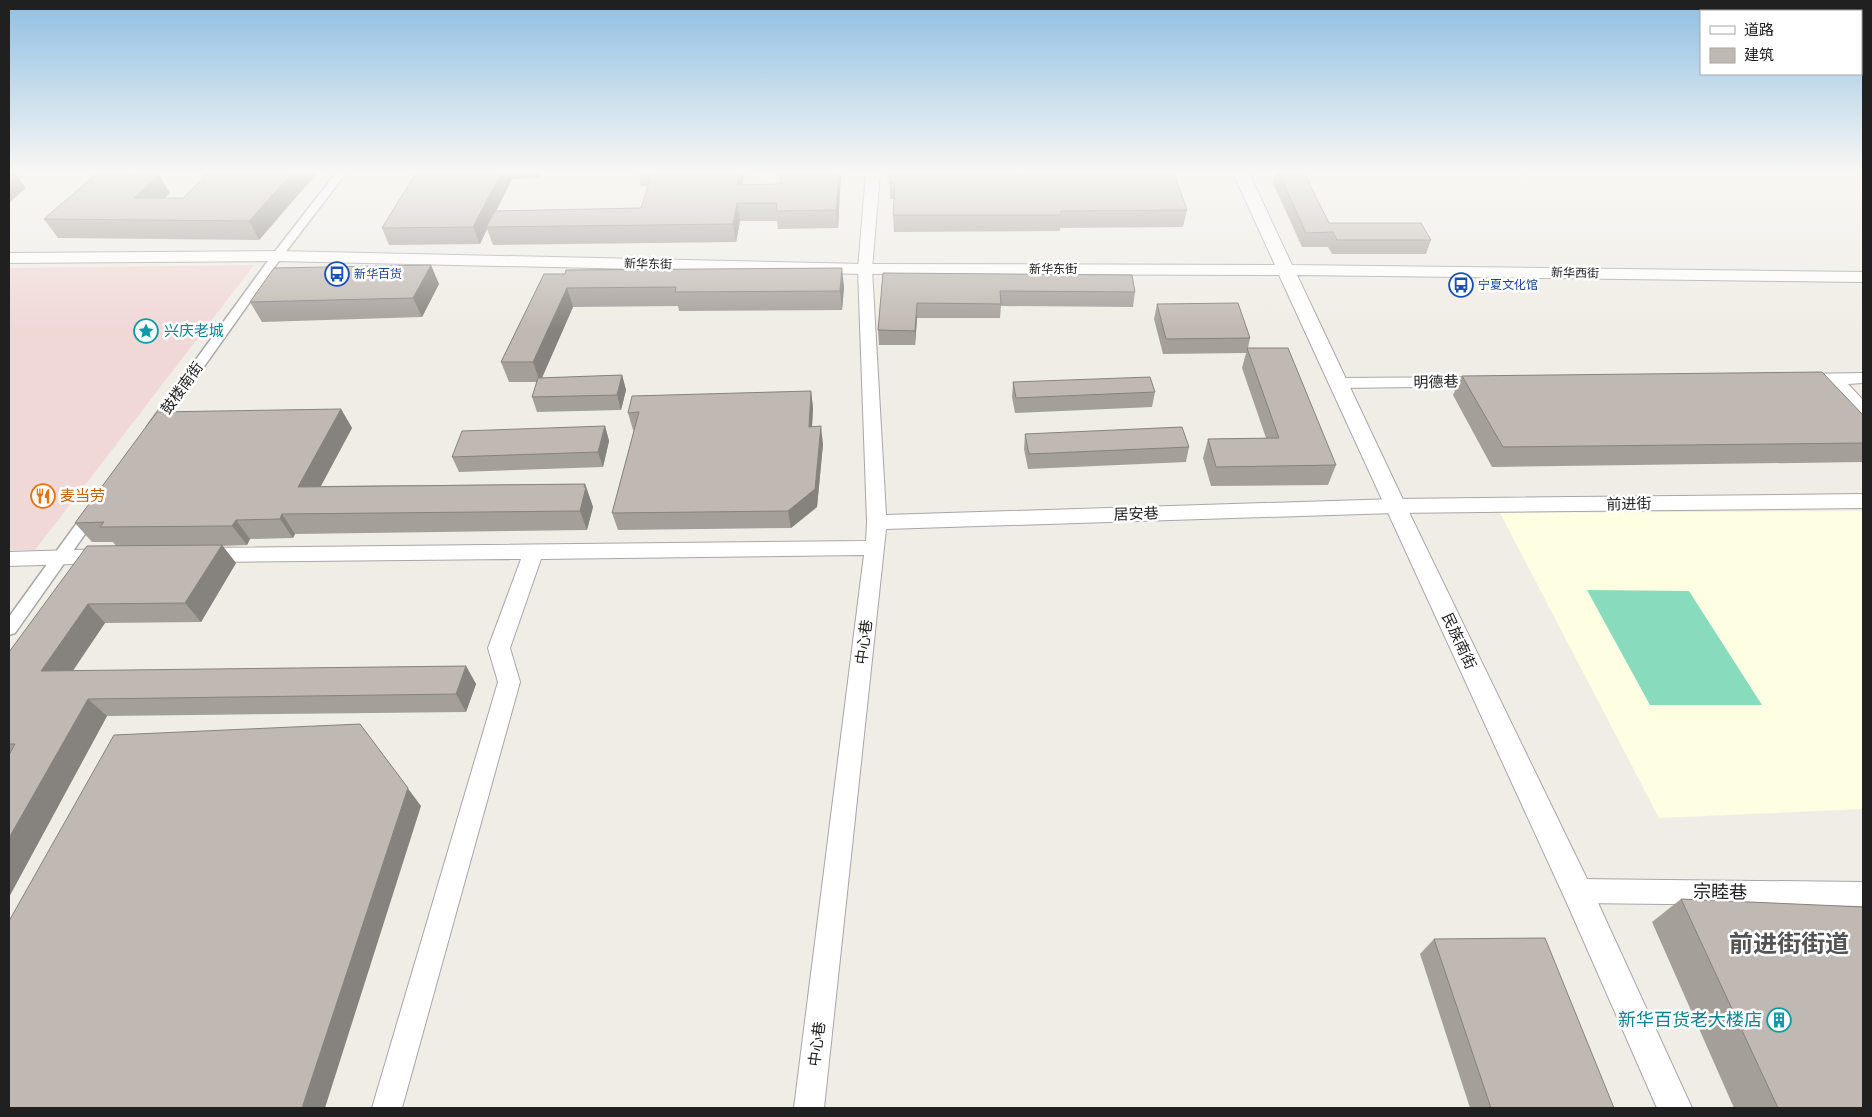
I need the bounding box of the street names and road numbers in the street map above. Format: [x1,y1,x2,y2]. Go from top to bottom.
street label: 新华东街 [624,256,672,271]
street label: 新华东街 [1029,261,1077,276]
street label: 新华西街 [1551,265,1599,280]
street label: 鼓楼南街 [156,358,207,418]
street label: 明德巷 [1413,372,1459,391]
street label: 前进街 [1606,494,1652,513]
street label: 居安巷 [1113,503,1159,524]
street label: 民族南街 [1438,610,1481,672]
street label: 中心巷 [851,618,876,665]
street label: 宗睦巷 [1693,880,1747,903]
street label: 中心巷 [804,1020,829,1067]

